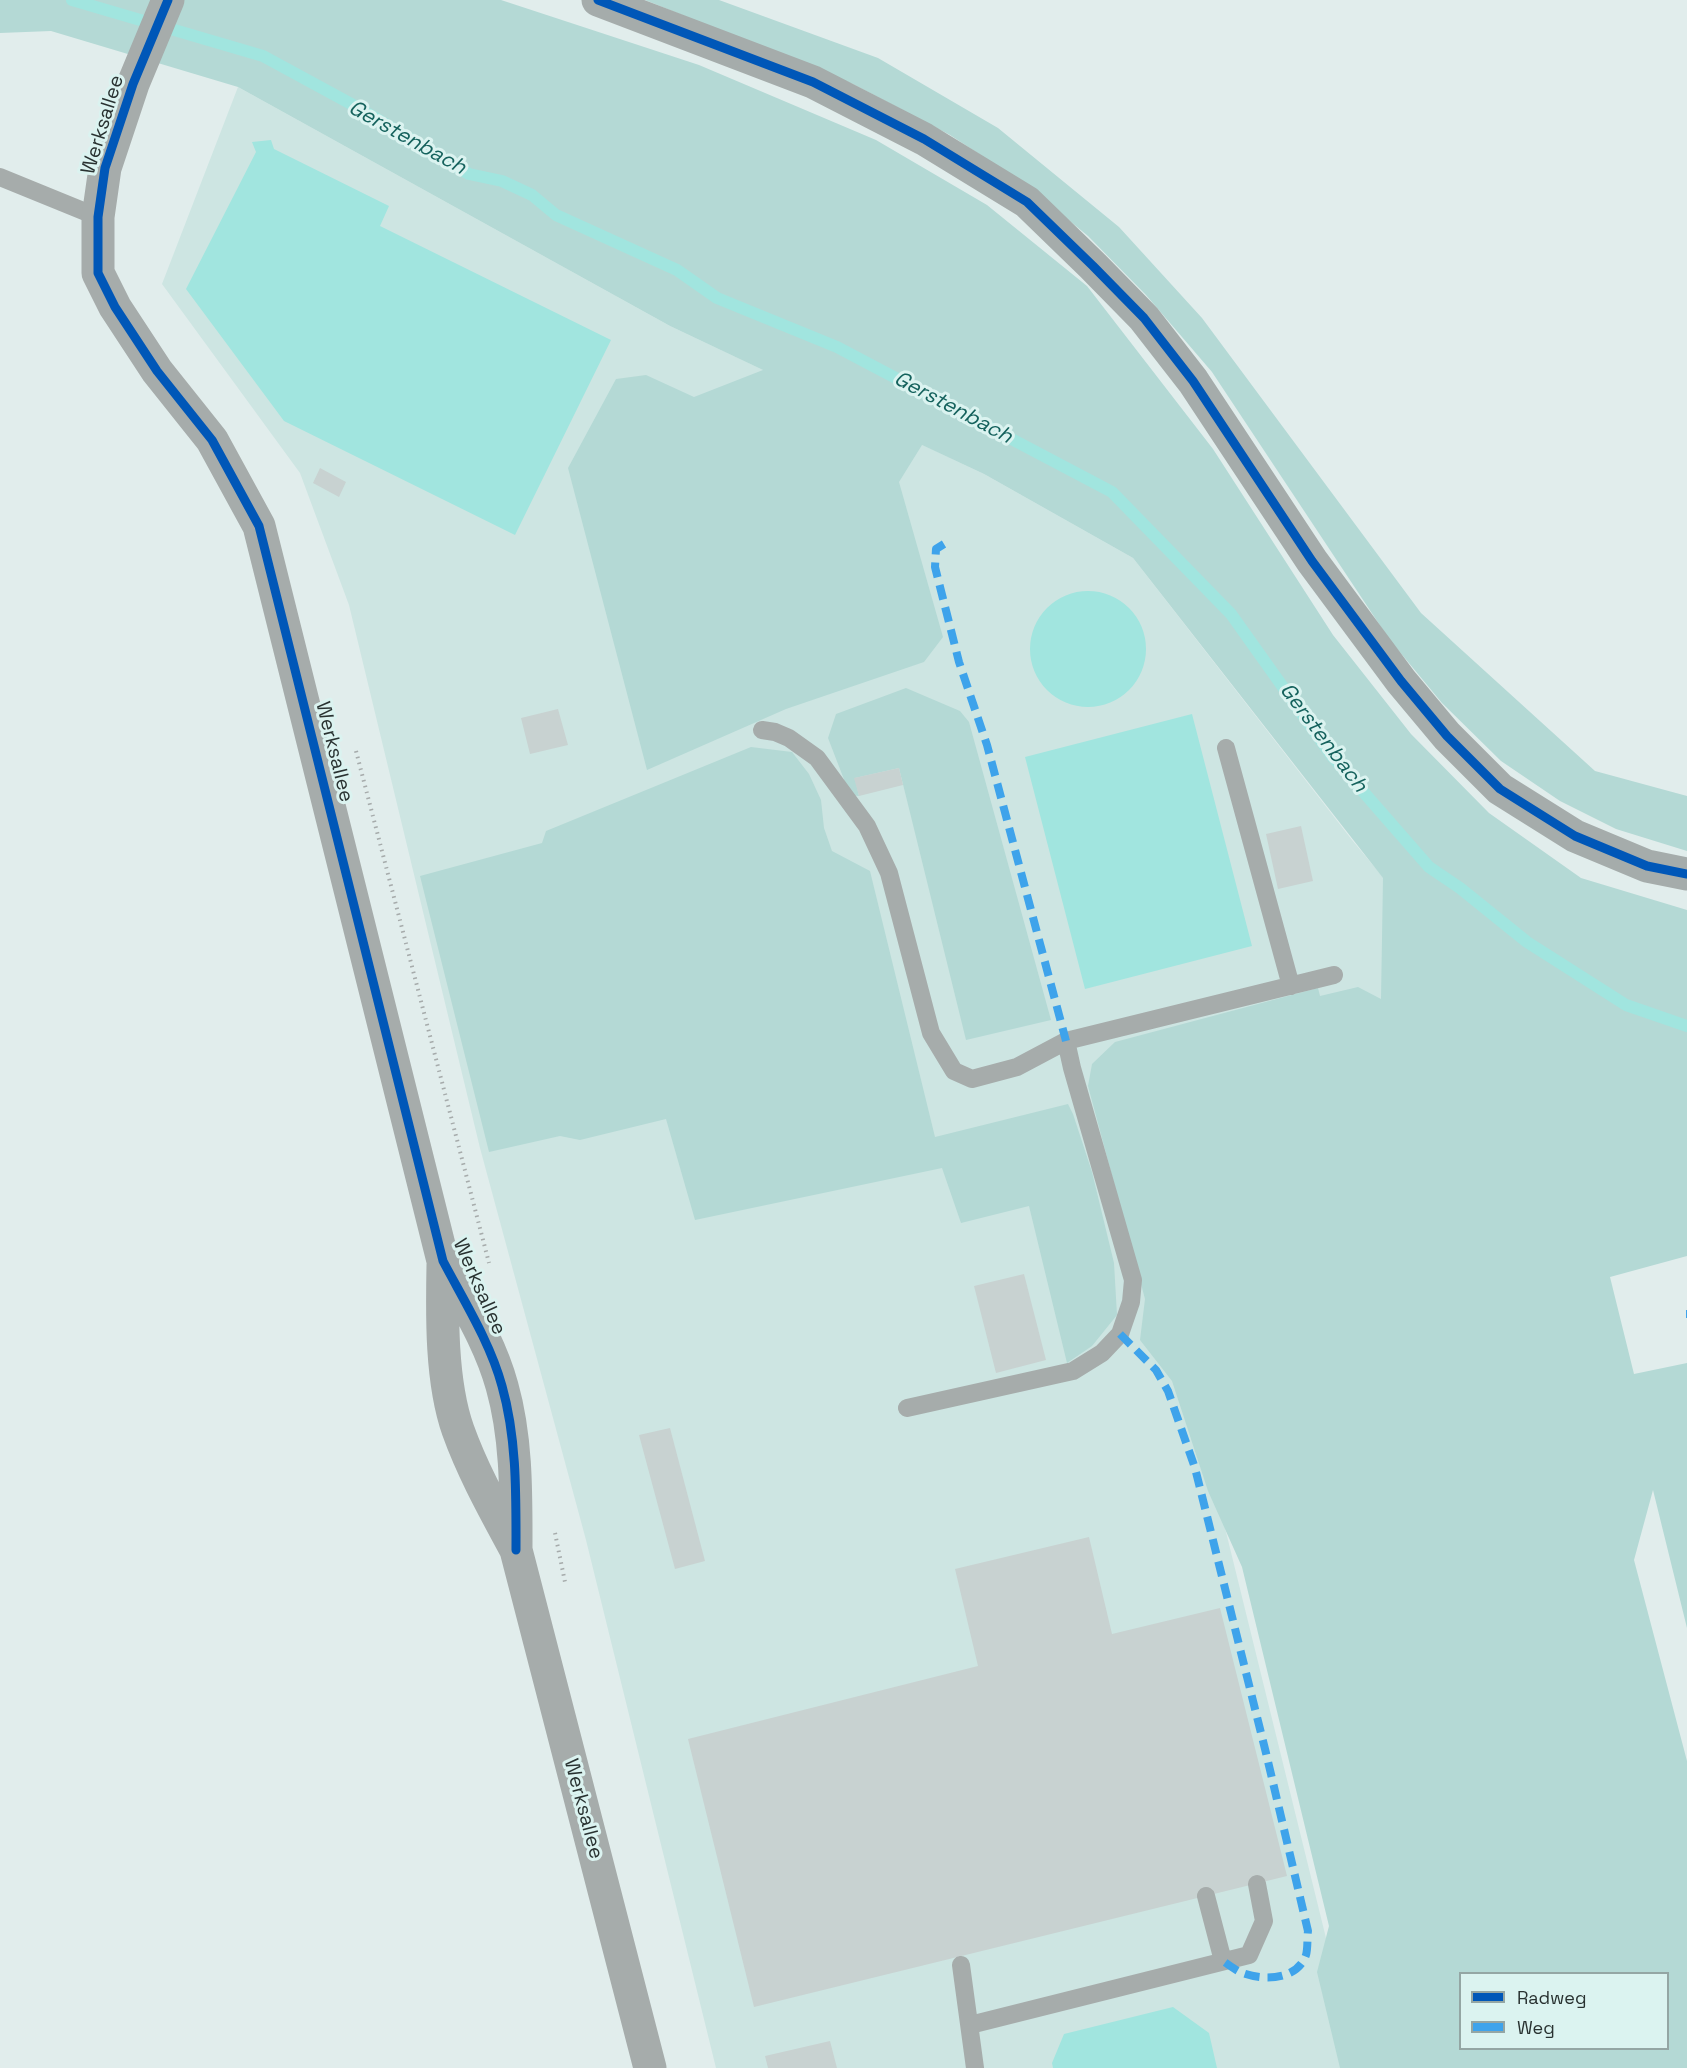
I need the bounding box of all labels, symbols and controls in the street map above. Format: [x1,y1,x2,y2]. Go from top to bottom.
street label: Werksallee [77,72,129,178]
water label: Gerstenbach [344,95,470,181]
water label: Gerstenbach [890,366,1016,450]
water label: Gerstenbach [1274,678,1372,798]
street label: Werksallee [310,699,358,805]
street label: Werksallee [447,1235,511,1339]
street label: Werksallee [558,1756,608,1862]
legend [1459,1972,1669,2050]
text: Radweg [1517,1986,1587,2009]
text: Weg [1517,2016,1555,2039]

